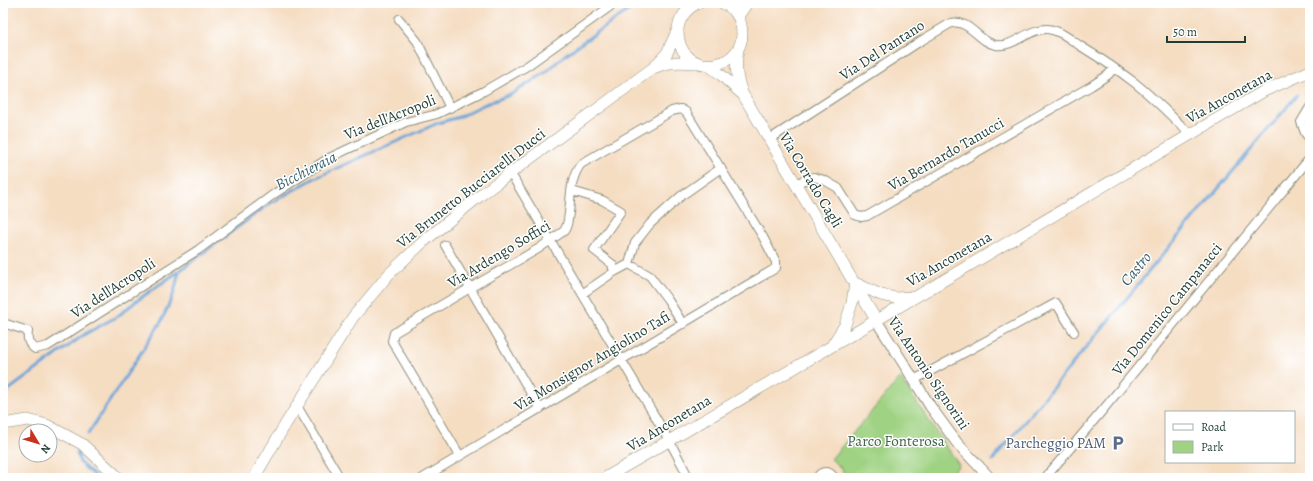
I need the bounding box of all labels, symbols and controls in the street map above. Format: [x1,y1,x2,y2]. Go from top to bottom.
street label: Via Del Pantano [835,15,928,85]
scale bar [1167,18,1245,44]
text: 50 m [1173,24,1197,40]
street label: Via Anconetana [1182,64,1275,128]
street label: Via dell'Acropoli [340,90,439,145]
street label: Via Bernardo Tanucci [883,113,1008,196]
street label: Via Brunetto Bucciarelli Ducci [392,124,550,253]
street label: Via Corrado Cagli [774,128,847,231]
water label: Bicchieraia [272,146,341,196]
street label: Via Ardengo Soffici [443,215,554,293]
street label: Via Anconetana [902,227,995,292]
street label: Via Domenico Campanacci [1107,239,1227,380]
water label: Castro [1115,247,1157,291]
street label: Via dell'Acropoli [66,253,159,323]
street label: Via Monsignor Angiolino Tafi [509,306,674,416]
street label: Via Antonio Signorini [883,312,974,433]
street label: Via Anconetana [622,390,715,457]
legend [1165,411,1295,463]
text: Road [1201,419,1227,435]
north arrow [18,423,58,463]
park label: Parco Fonterosa [847,431,945,451]
place label: Parcheggio PAM [1005,433,1106,453]
parking icon: Parcheggio PAM [1109,434,1127,452]
text: Park [1201,439,1224,455]
text: N [37,441,54,457]

